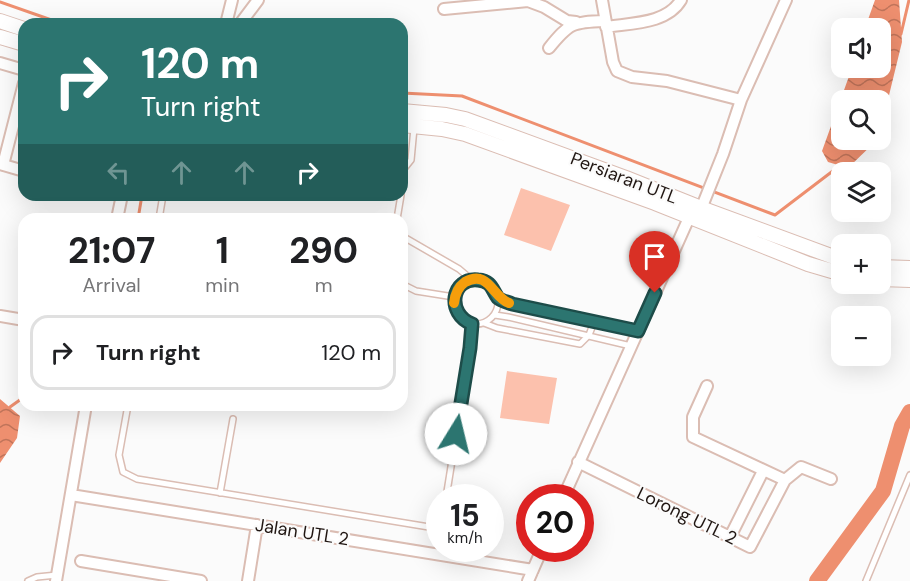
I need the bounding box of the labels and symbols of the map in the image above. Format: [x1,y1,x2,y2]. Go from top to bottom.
street label: Persiaran UTL [567,147,681,209]
pin [629,231,680,293]
position arrow [424,402,488,466]
street label: Lorong UTL 2 [633,481,741,551]
speed limit sign: 20 [516,484,594,562]
street label: Jalan UTL 2 [254,513,350,551]

